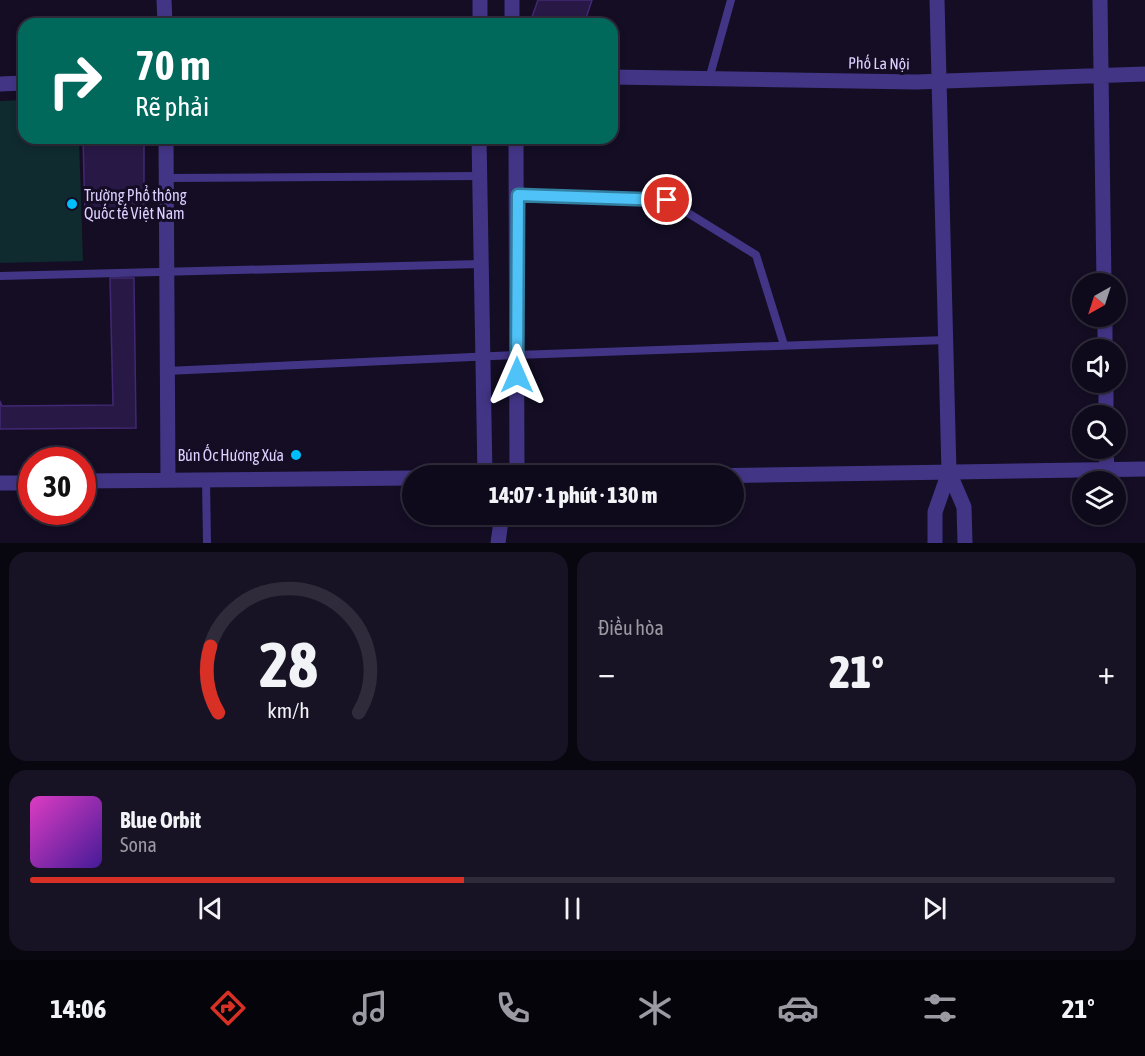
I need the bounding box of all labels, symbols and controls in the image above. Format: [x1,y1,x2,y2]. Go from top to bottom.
text: 70 m [135,41,210,89]
icon: right [36,42,114,120]
street label: Phố La Nội [848,52,910,73]
text: Rẽ phải [135,91,209,122]
pin [641,174,692,225]
icon: arrive [650,183,683,216]
place label: Trường Phổ thông Quốc tế Việt Nam [84,185,187,222]
marker: Trường Phổ thông Quốc tế Việt Nam [65,197,79,211]
north arrow [1072,273,1126,327]
map controls [1072,273,1126,525]
button: sound [1072,339,1126,393]
position arrow [485,343,549,407]
button: search [1072,405,1126,459]
place label: Bún Ốc Hương Xưa [178,444,284,465]
speed limit sign: 30 [18,447,96,525]
marker: Bún Ốc Hương Xưa [289,448,303,462]
button: layers [1072,471,1126,525]
text: 14:07 · 1 phút · 130 m [489,482,657,508]
text: Điều hòa [598,616,664,639]
text: 28 [259,629,318,700]
text: 21° [829,646,884,698]
text: − [598,653,615,691]
text: + [1098,653,1115,691]
text: km/h [267,699,310,724]
text: Blue Orbit [120,807,201,833]
text: Sona [120,833,157,856]
icon: previous [194,892,227,925]
icon: pause [556,892,589,925]
icon: next [918,892,951,925]
icon: directions [207,987,249,1029]
icon: music [349,987,391,1029]
icon: phone [492,987,534,1029]
icon: climate [634,987,676,1029]
icon: car [777,987,819,1029]
icon: filters [919,987,961,1029]
text: 14:06 [50,993,106,1024]
text: 21° [1062,993,1095,1024]

